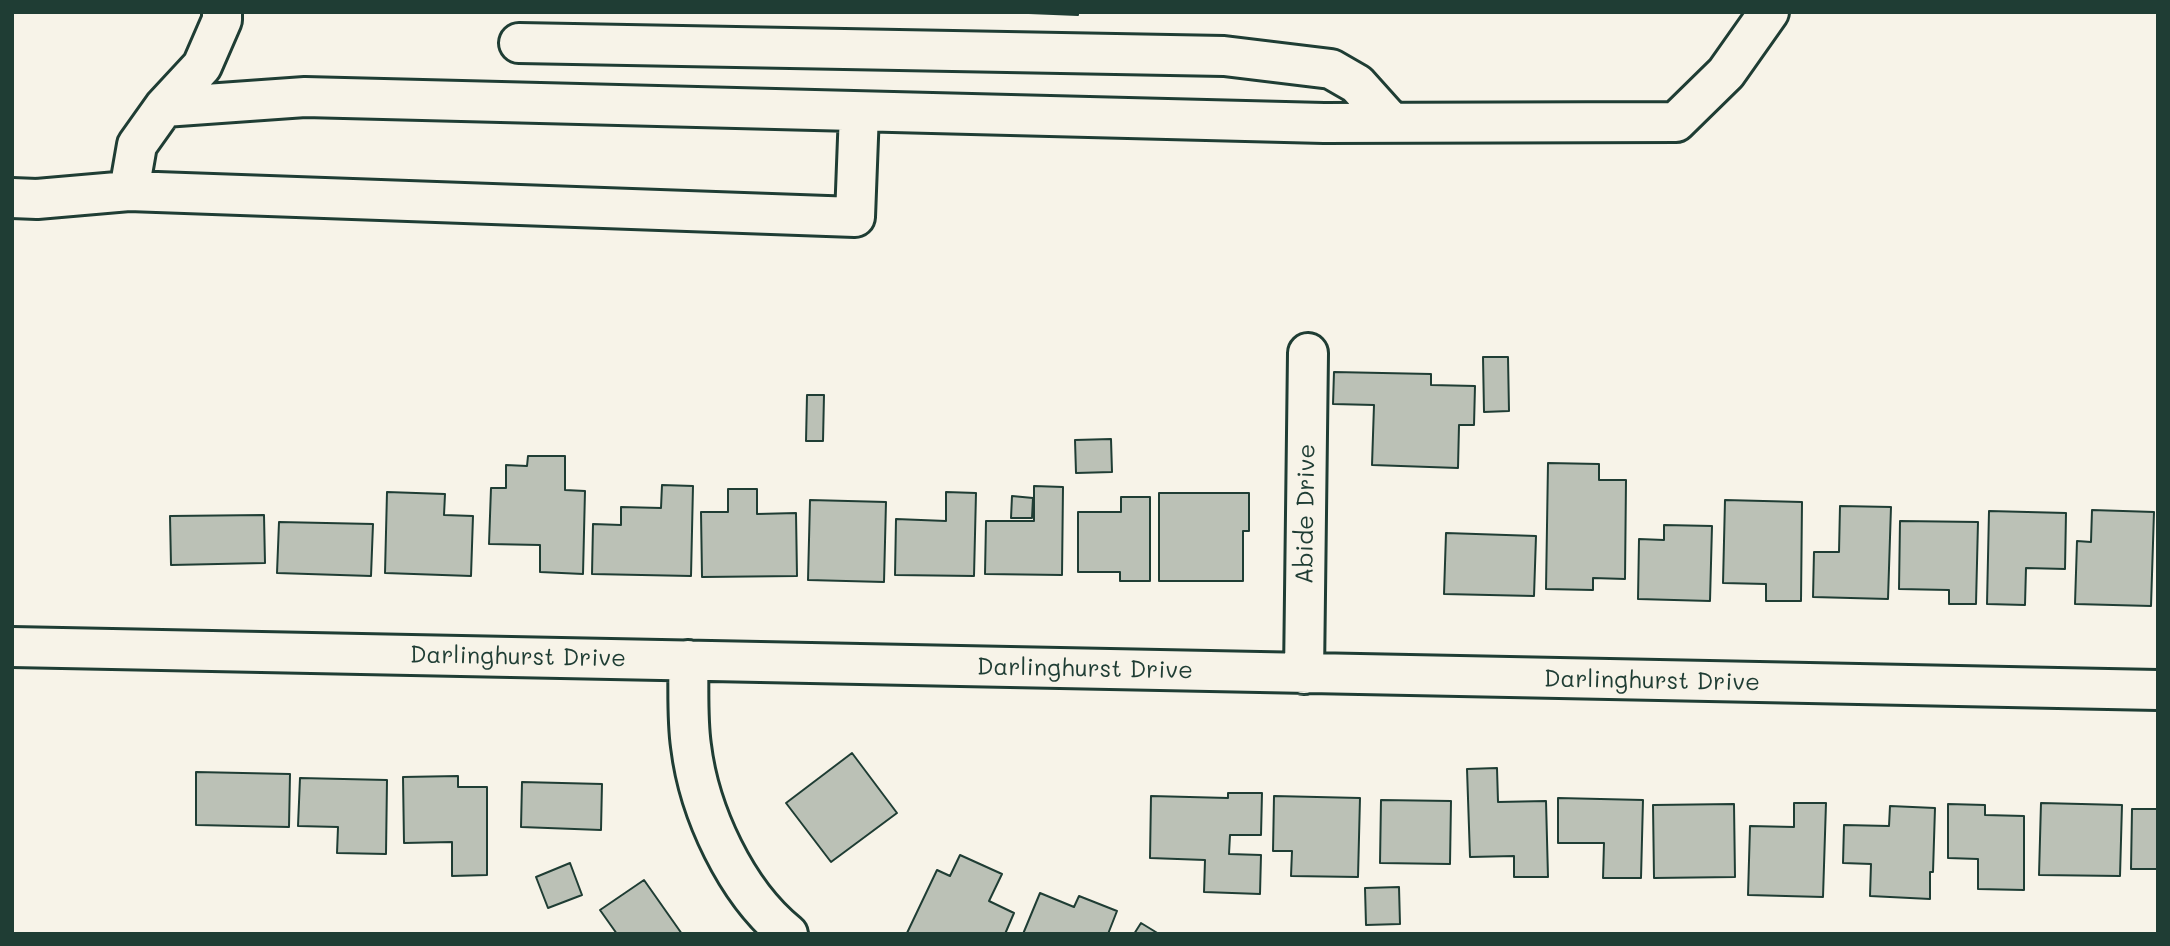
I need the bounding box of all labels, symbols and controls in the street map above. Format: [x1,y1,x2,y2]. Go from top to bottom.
street label: Abide Drive [1290,444,1322,584]
street label: Darlinghurst Drive [410,641,626,673]
street label: Darlinghurst Drive [977,653,1193,685]
street label: Darlinghurst Drive [1544,665,1760,697]

